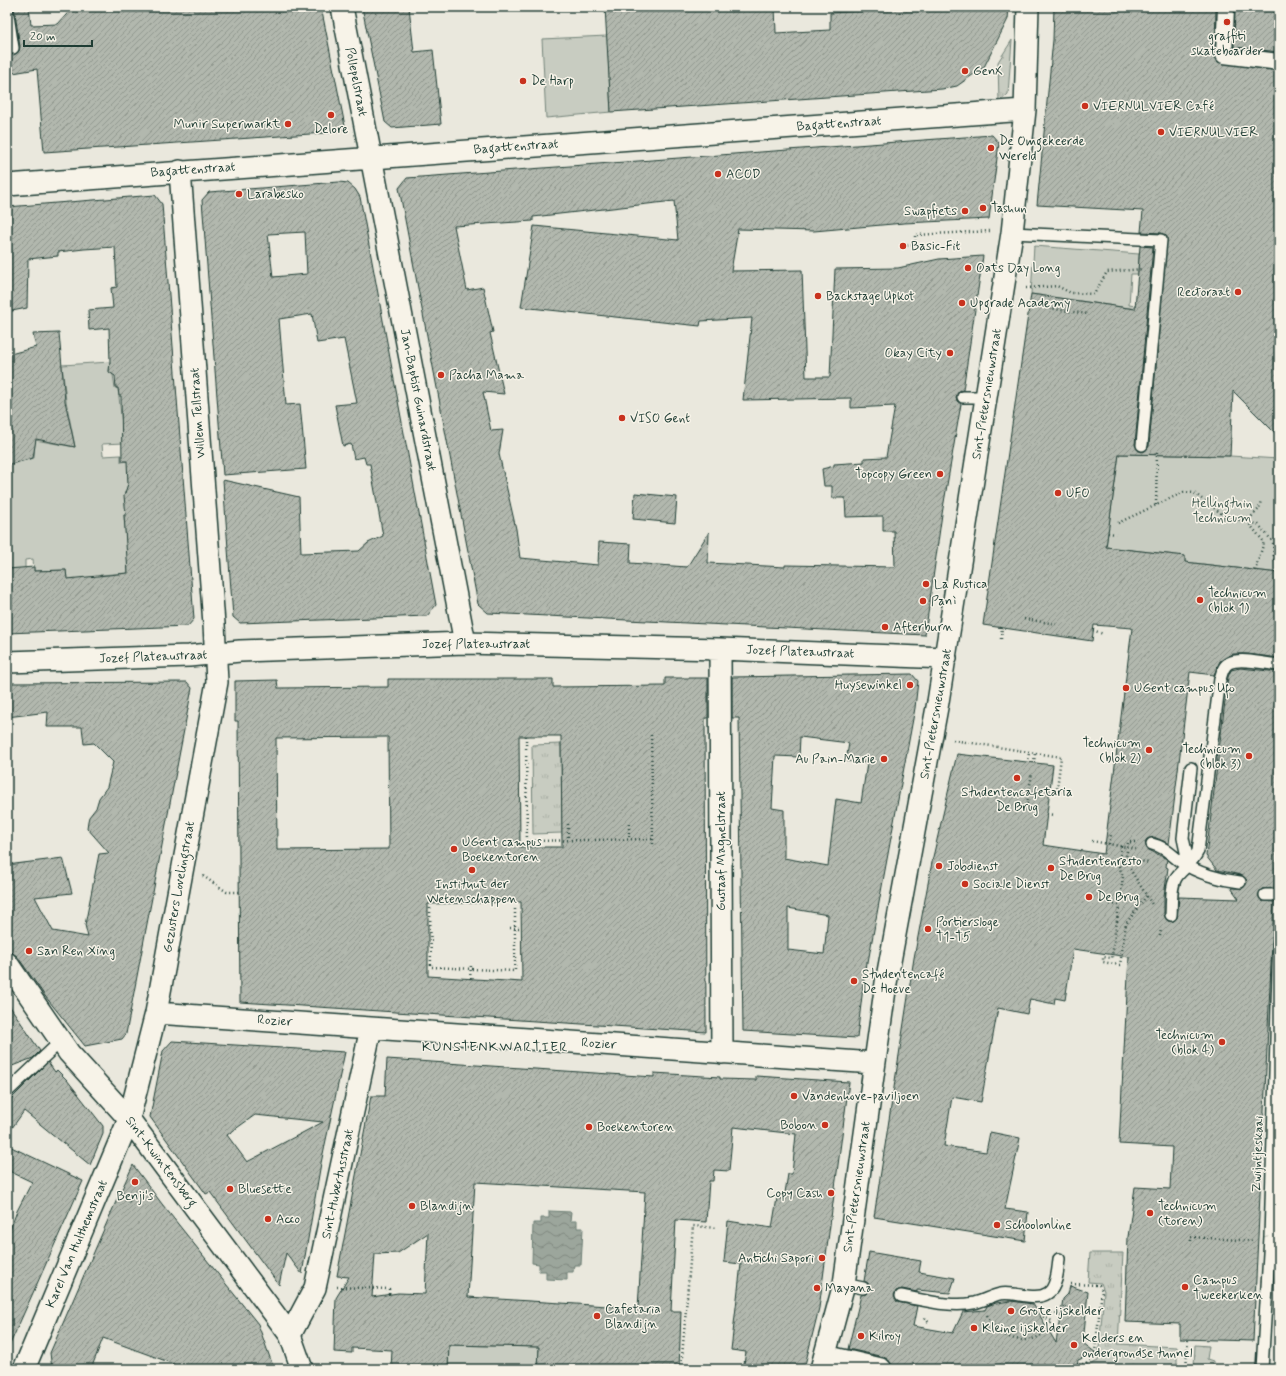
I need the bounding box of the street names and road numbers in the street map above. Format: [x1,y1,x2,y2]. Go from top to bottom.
street label: Pollepelstraat [341,46,371,118]
street label: Bagattenstraat [796,113,882,137]
street label: Bagattenstraat [473,136,559,160]
street label: Bagattenstraat [150,159,236,183]
street label: Jan-Baptist Guinardstraat [396,327,440,473]
street label: Sint-Pietersnieuwstraat [968,327,1006,461]
street label: Willem Tellstraat [186,367,210,459]
street label: Jozef Plateaustraat [422,636,530,653]
street label: Jozef Plateaustraat [745,642,855,662]
street label: Jozef Plateaustraat [98,647,208,667]
street label: Sint-Pietersnieuwstraat [916,647,956,781]
street label: Gustaaf Magnelstraat [713,791,731,911]
street label: Gezusters Lovelingstraat [159,820,201,954]
street label: Rozier [257,1011,294,1031]
street label: Rozier [581,1034,618,1054]
street label: Sint-Kwintensberg [120,1113,201,1212]
street label: Zwijntjeskaai [1248,1115,1268,1193]
street label: Sint-Pietersnieuwstraat [839,1120,875,1254]
street label: Sint-Hubertusstraat [318,1127,358,1241]
street label: Karel Van Hulthemstraat [42,1177,112,1311]

